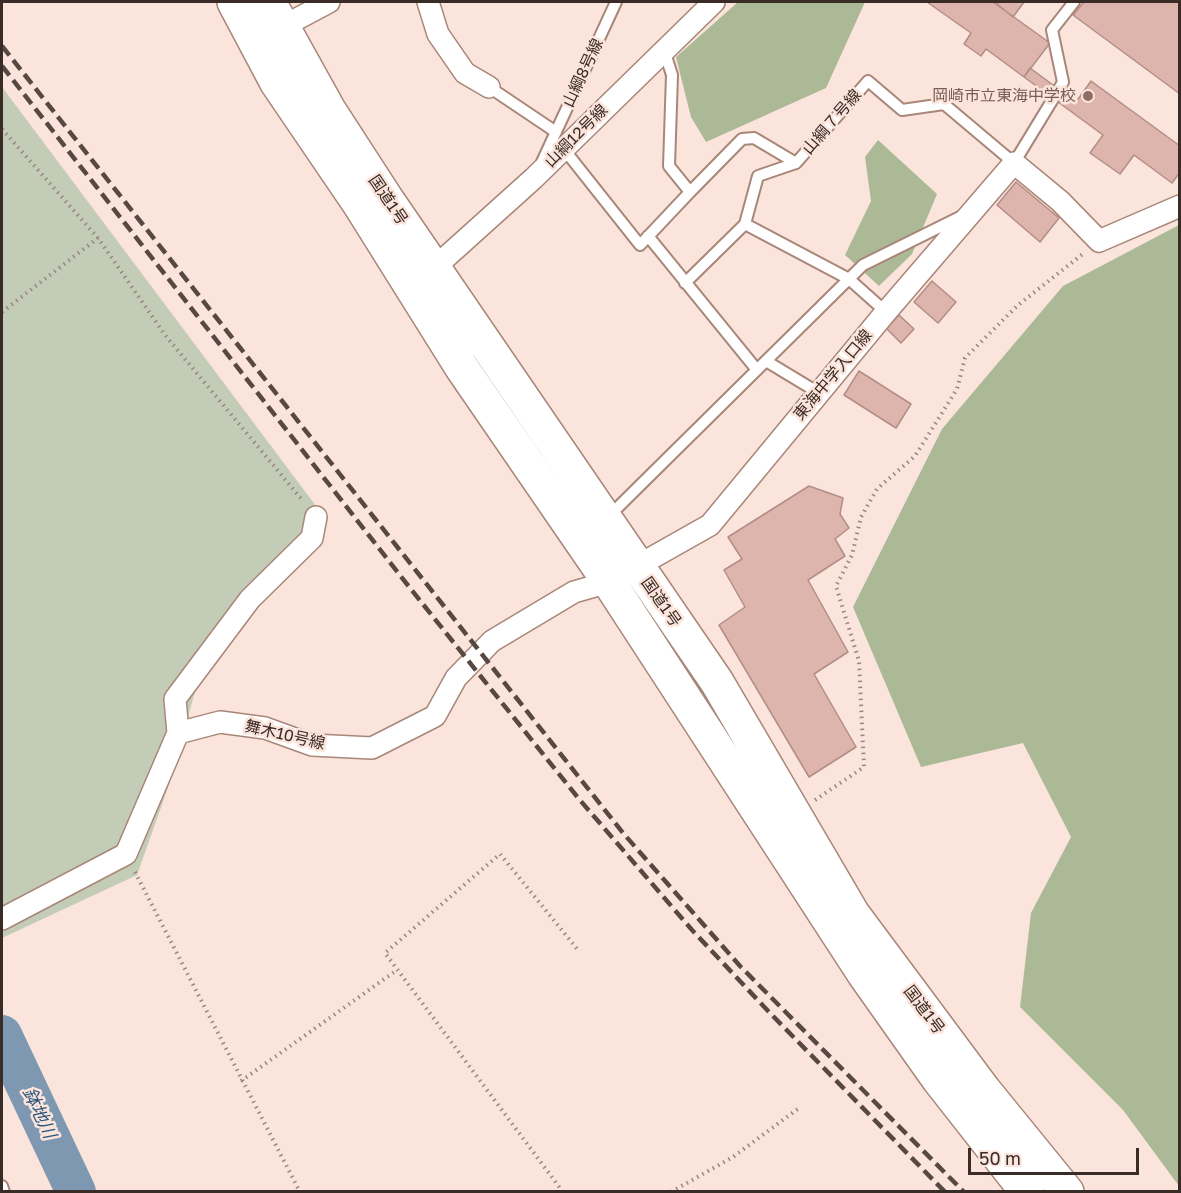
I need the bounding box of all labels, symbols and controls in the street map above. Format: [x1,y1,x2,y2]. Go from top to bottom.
street label: 山綱8号線 [559,36,607,110]
street label: 山綱７号線 [799,86,865,158]
place label: 岡崎市立東海中学校 [932,86,1076,106]
marker: 岡崎市立東海中学校 [1081,89,1095,103]
street label: 山綱12号線 [541,101,611,171]
street label: 国道1号 [364,172,412,228]
street label: 東海中学入口線 [790,326,876,424]
street label: 国道1号 [637,574,685,630]
street label: 舞木10号線 [243,716,327,754]
street label: 国道1号 [900,982,948,1038]
water label: 鉢地川 [18,1084,60,1142]
scale bar [971,1136,1142,1174]
text: 50 m [979,1147,1021,1169]

